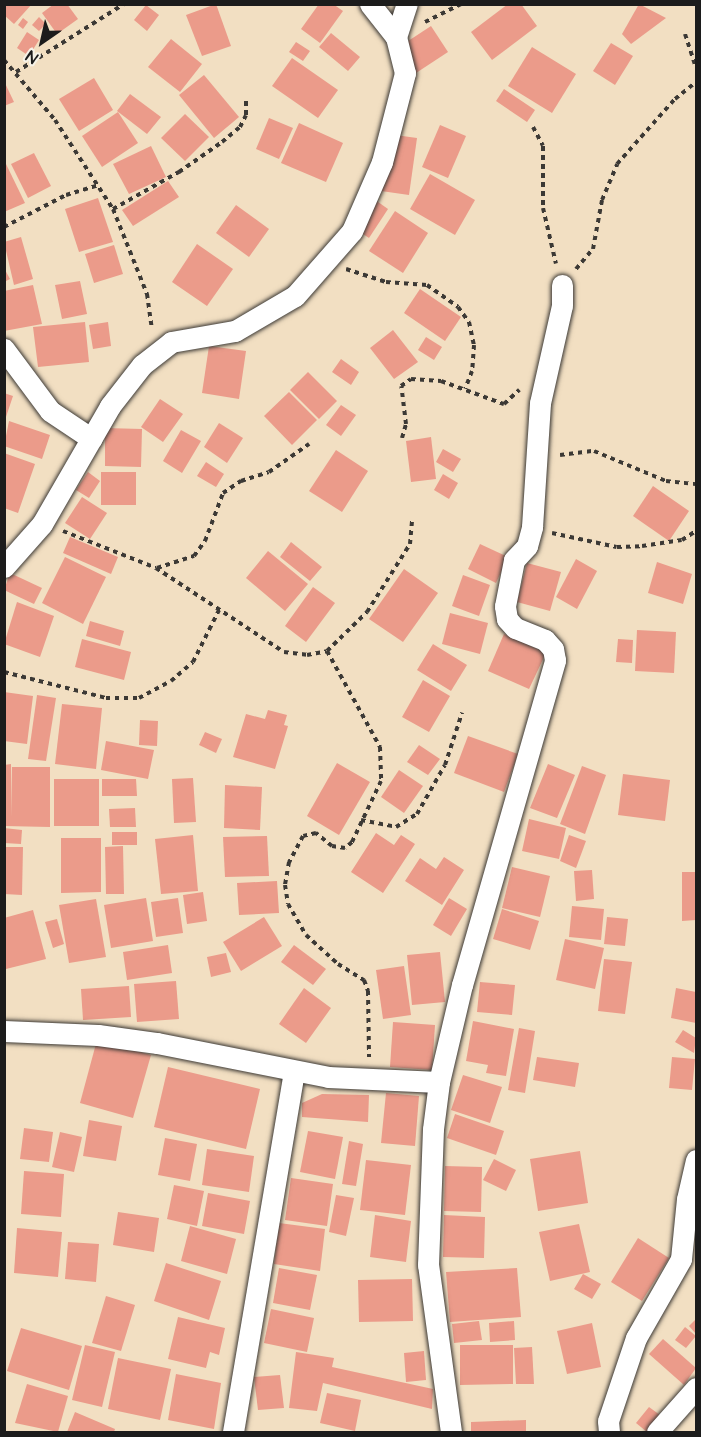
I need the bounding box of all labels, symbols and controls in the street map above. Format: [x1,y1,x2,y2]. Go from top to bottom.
north arrow [12,12,72,72]
text: N [22,45,42,69]

